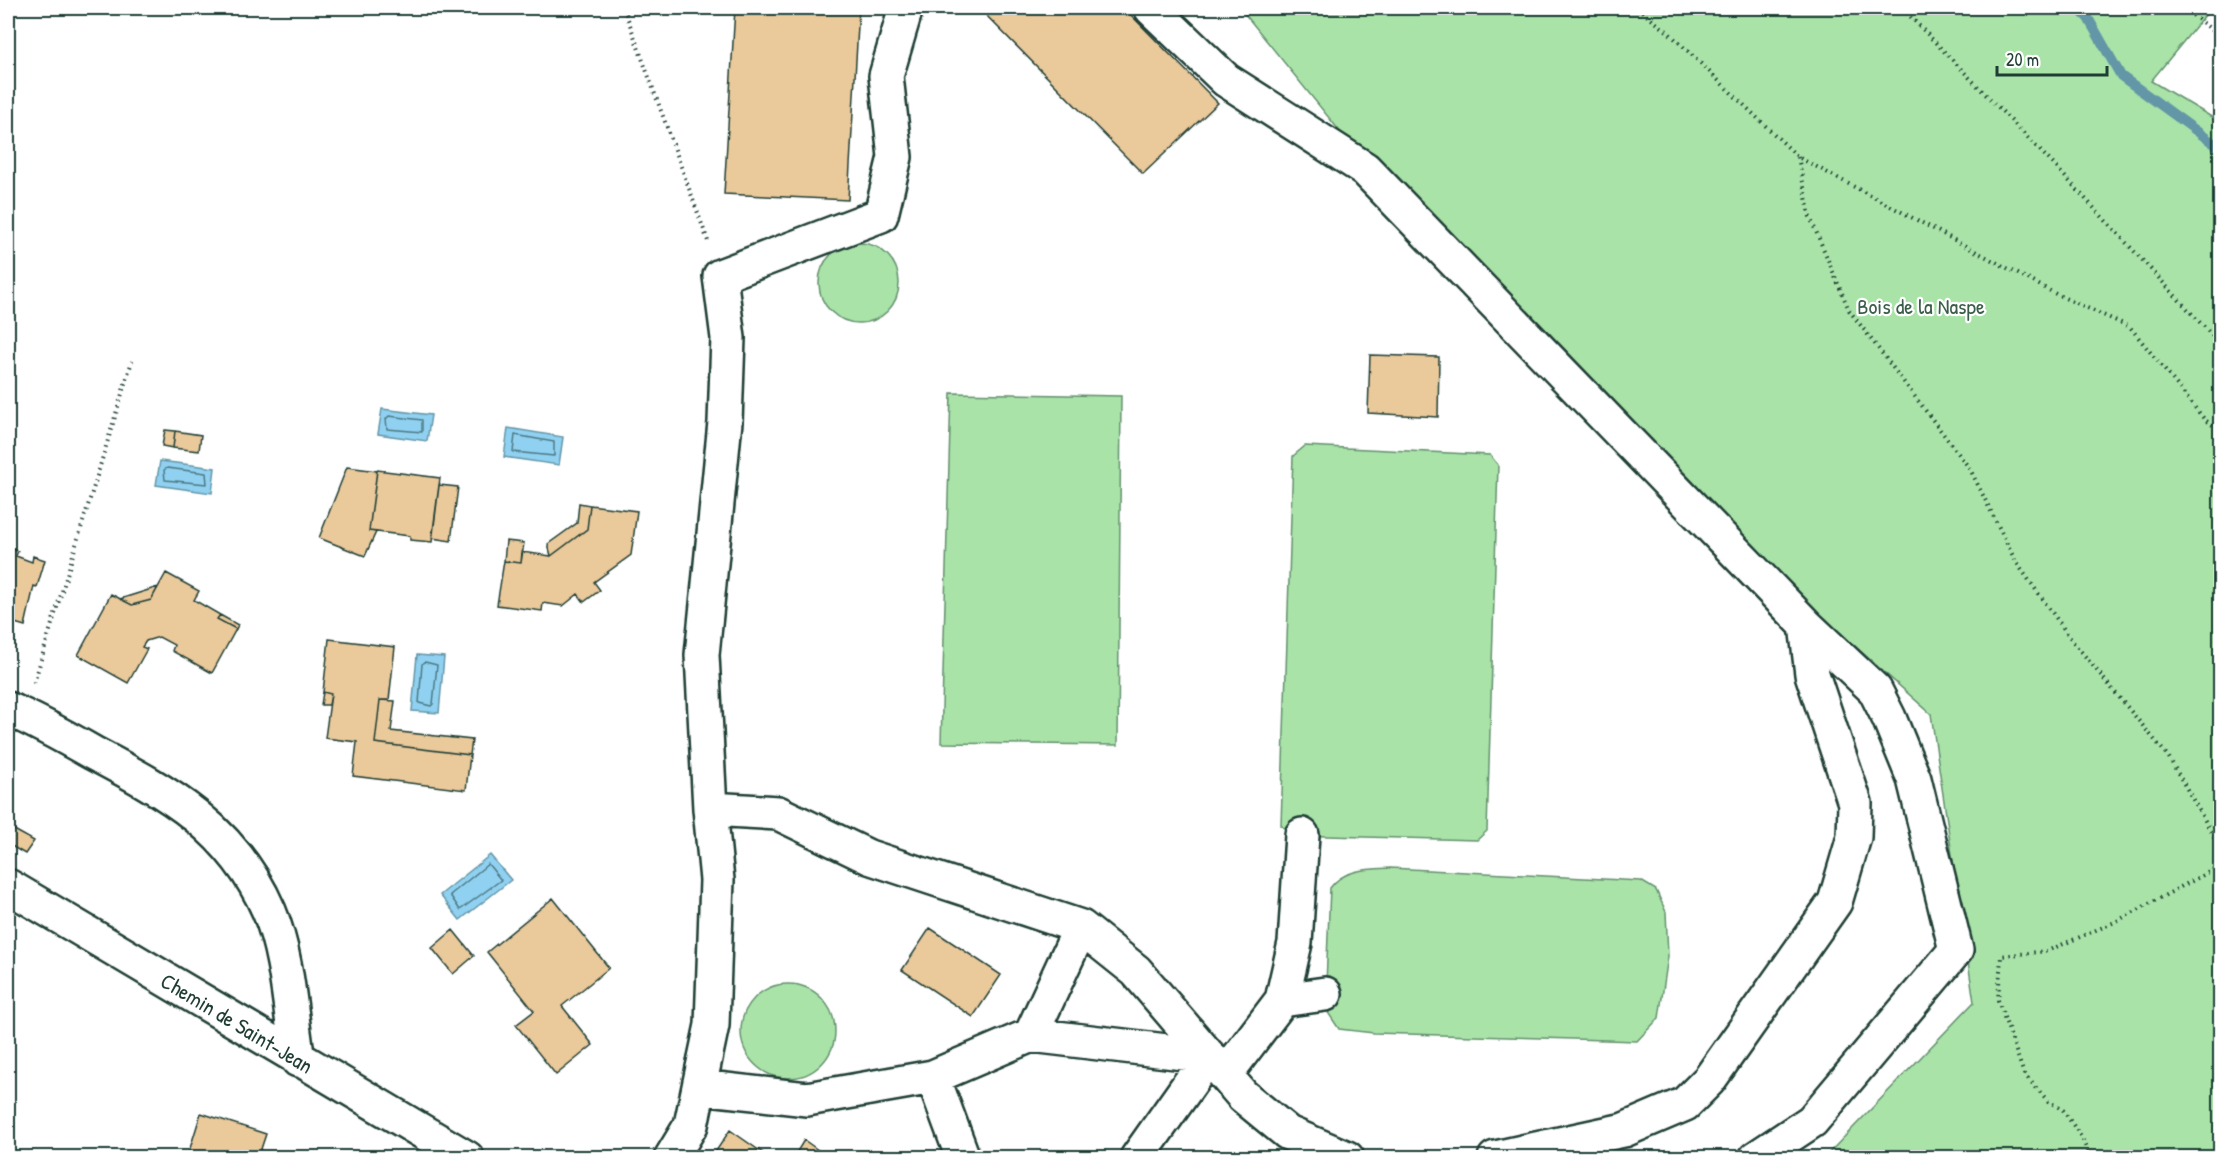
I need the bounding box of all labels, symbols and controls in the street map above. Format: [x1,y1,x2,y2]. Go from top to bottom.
scale bar [1997,39,2106,77]
text: 20 m [2006,47,2039,72]
park label: Bois de la Naspe [1857,291,1985,321]
street label: Chemin de Saint-Jean [155,966,319,1080]

